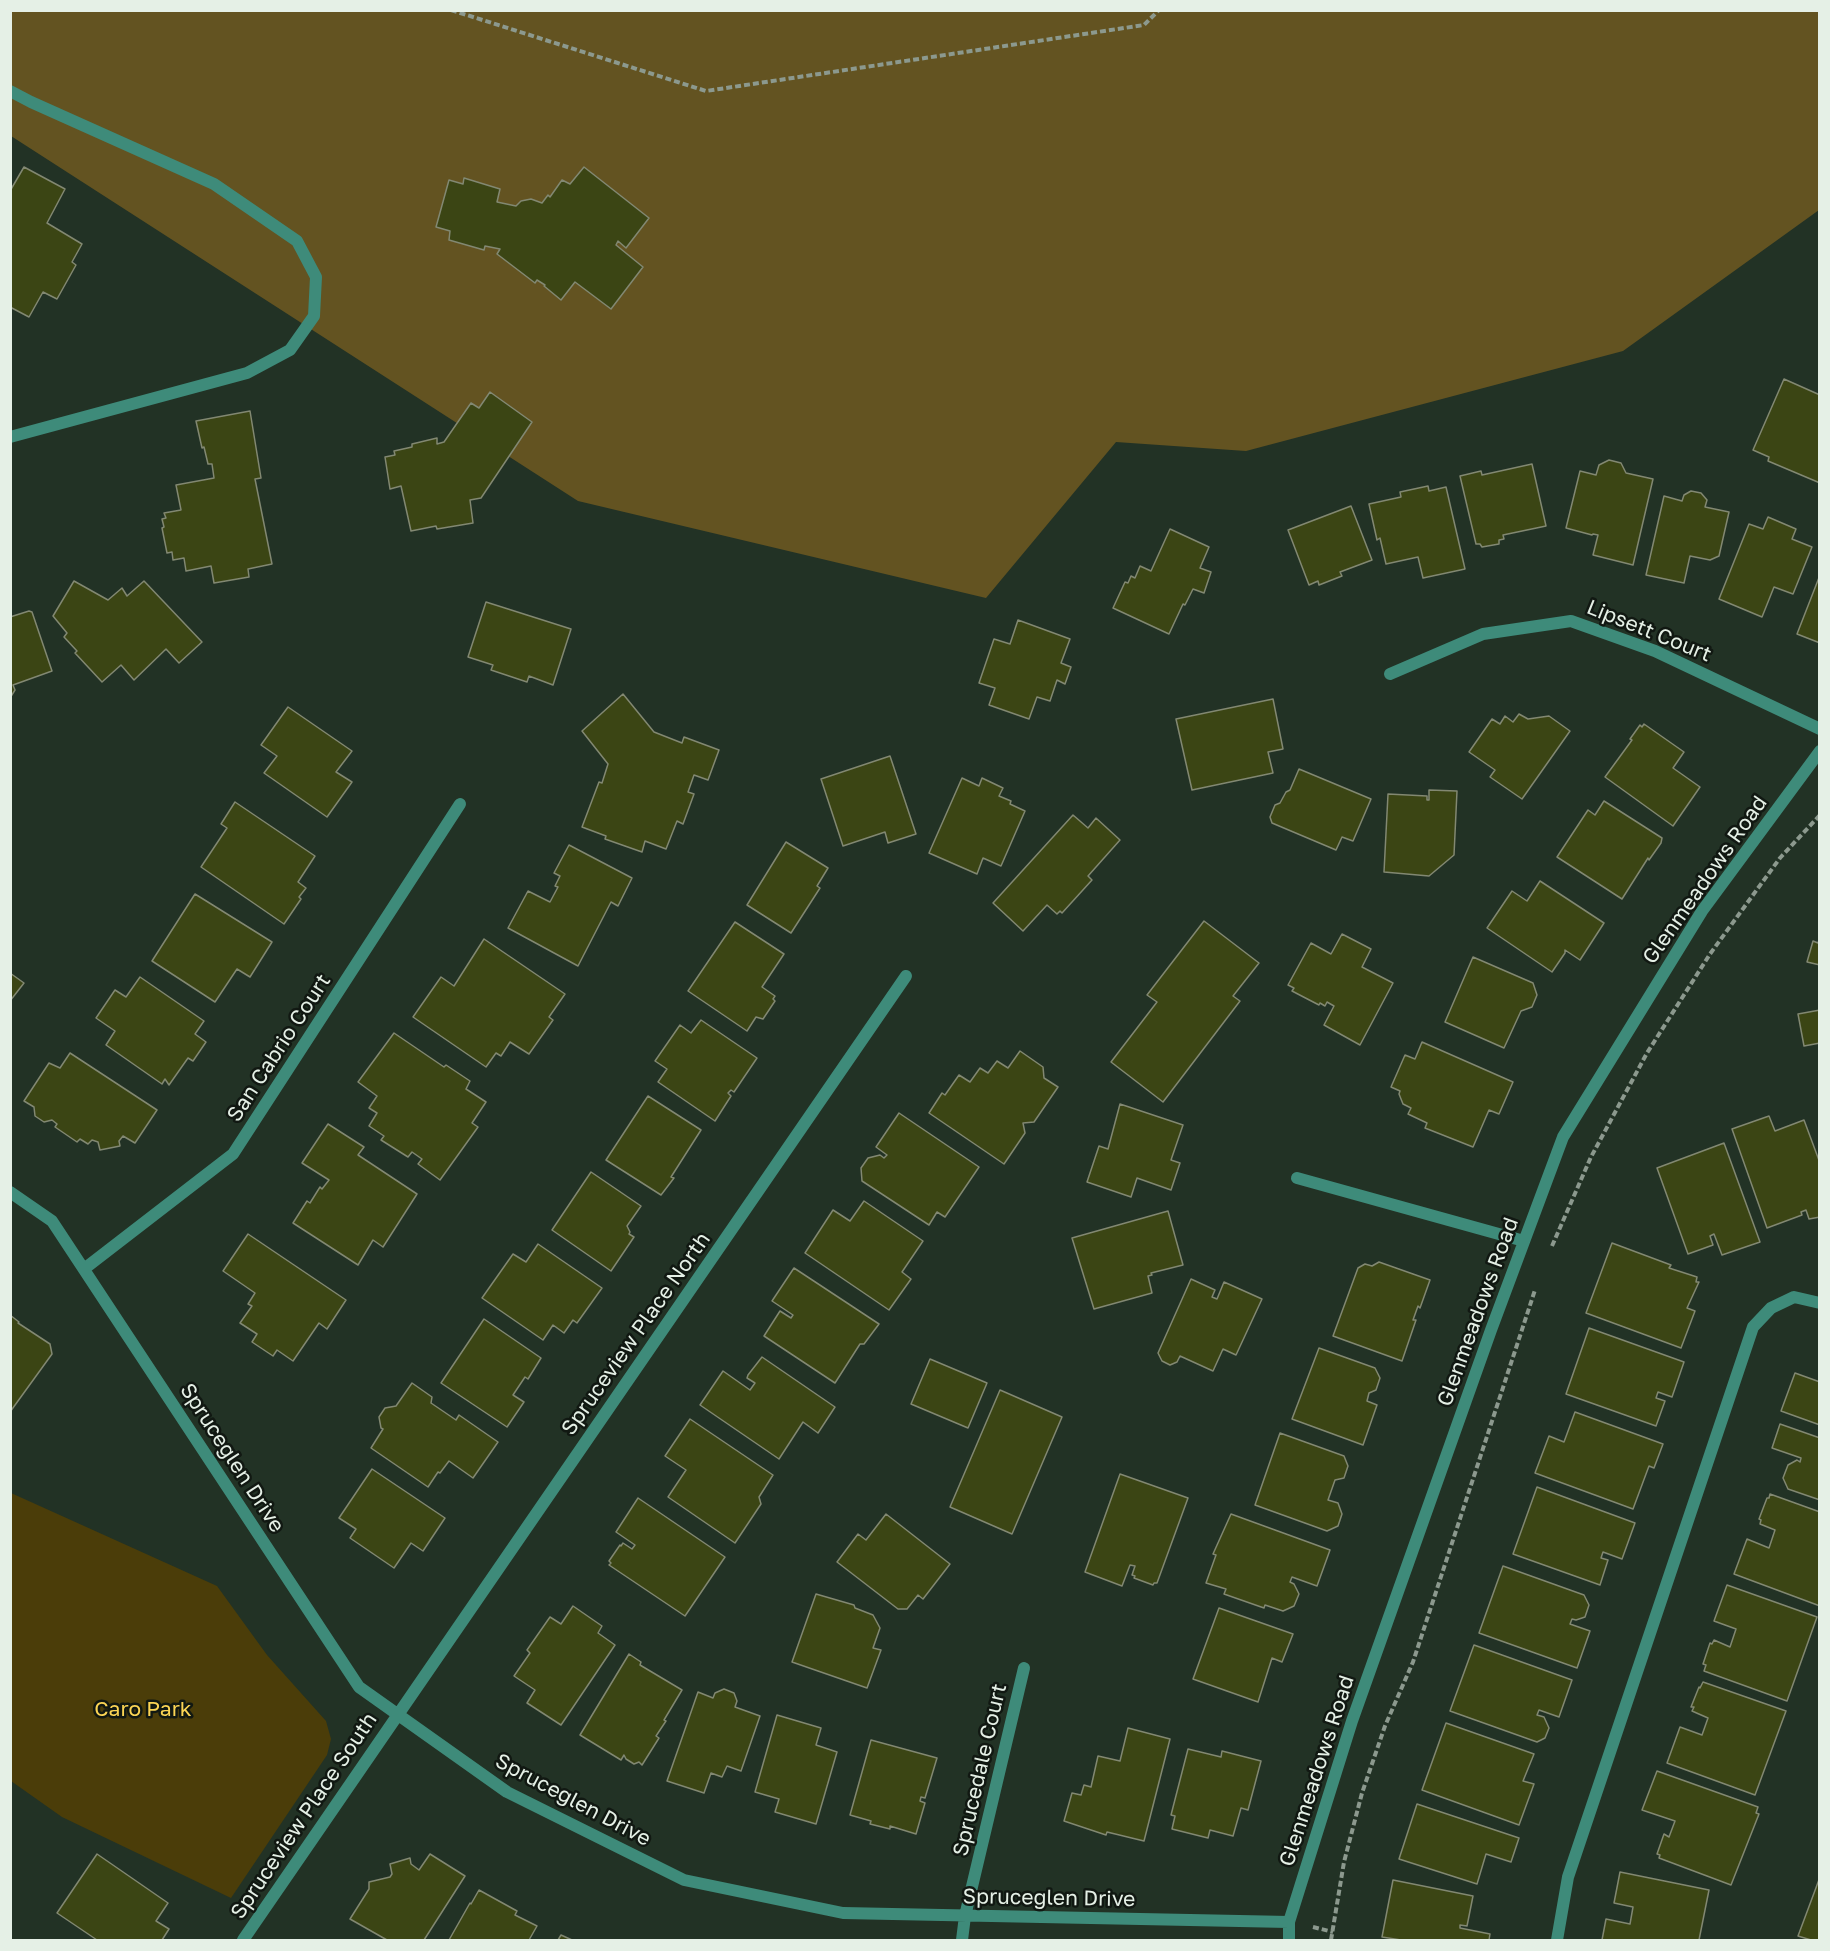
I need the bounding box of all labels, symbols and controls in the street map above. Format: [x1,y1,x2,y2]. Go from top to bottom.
street label: Lipsett Court [1583,595,1715,667]
street label: Glenmeadows Road [1638,791,1772,969]
street label: San Cabrio Court [222,970,336,1126]
street label: Glenmeadows Road [1432,1214,1524,1410]
street label: Spruceview Place North [556,1228,716,1440]
street label: Spruceglen Drive [174,1379,290,1537]
street label: Glenmeadows Road [1274,1672,1360,1870]
street label: Sprucedale Court [948,1681,1012,1859]
park label: Caro Park [94,1696,192,1722]
street label: Spruceview Place South [226,1708,382,1924]
street label: Spruceglen Drive [491,1748,655,1852]
street label: Spruceglen Drive [962,1884,1136,1912]

